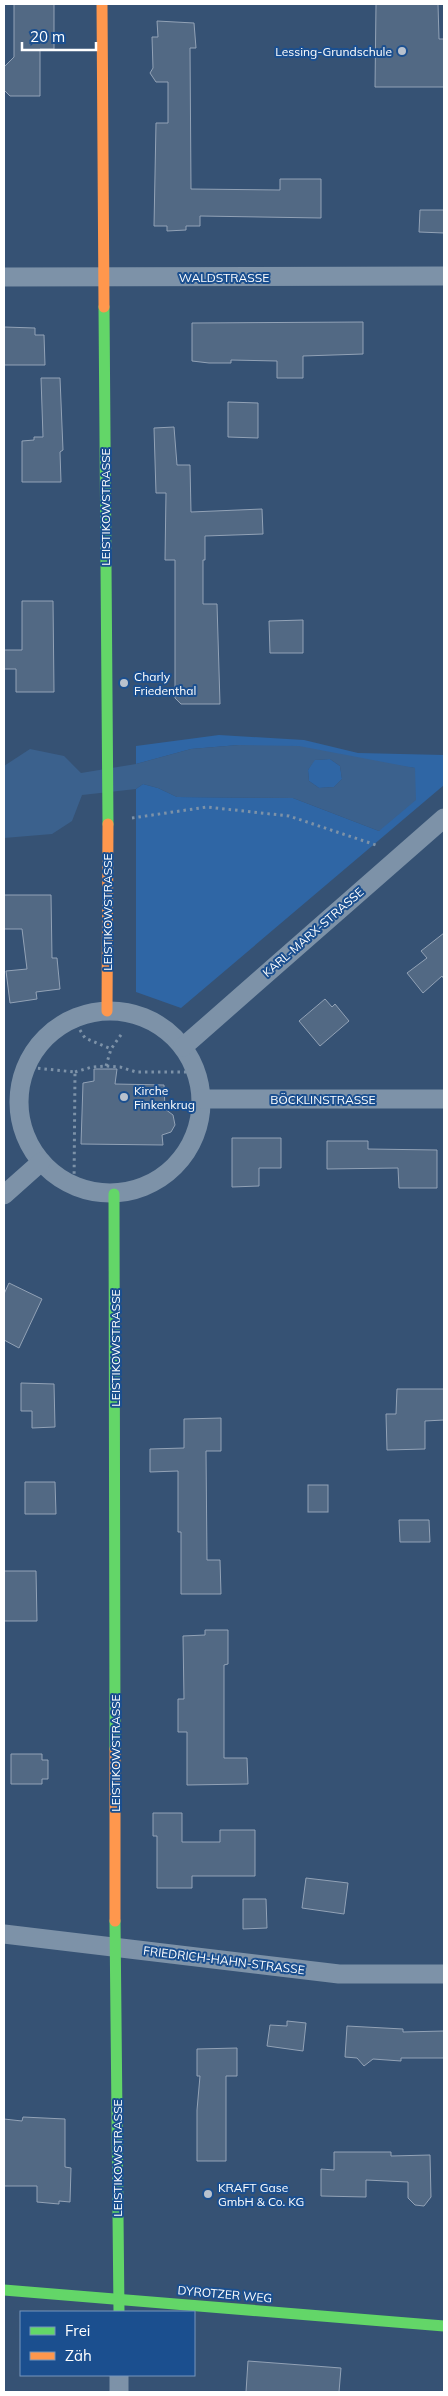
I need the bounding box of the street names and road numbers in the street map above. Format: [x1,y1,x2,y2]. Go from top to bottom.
street label: WALDSTRASSE [179,270,269,285]
street label: LEISTIKOWSTRASSE [98,448,113,566]
street label: LEISTIKOWSTRASSE [100,853,115,971]
street label: KARL-MARX-STRASSE [259,884,367,980]
street label: BÖCKLINSTRASSE [270,1092,376,1107]
street label: LEISTIKOWSTRASSE [108,1289,123,1407]
street label: LEISTIKOWSTRASSE [108,1694,123,1812]
street label: FRIEDRICH-HAHN-STRASSE [142,1943,306,1977]
street label: LEISTIKOWSTRASSE [110,2099,125,2217]
street label: DYROTZER WEG [177,2282,273,2306]

